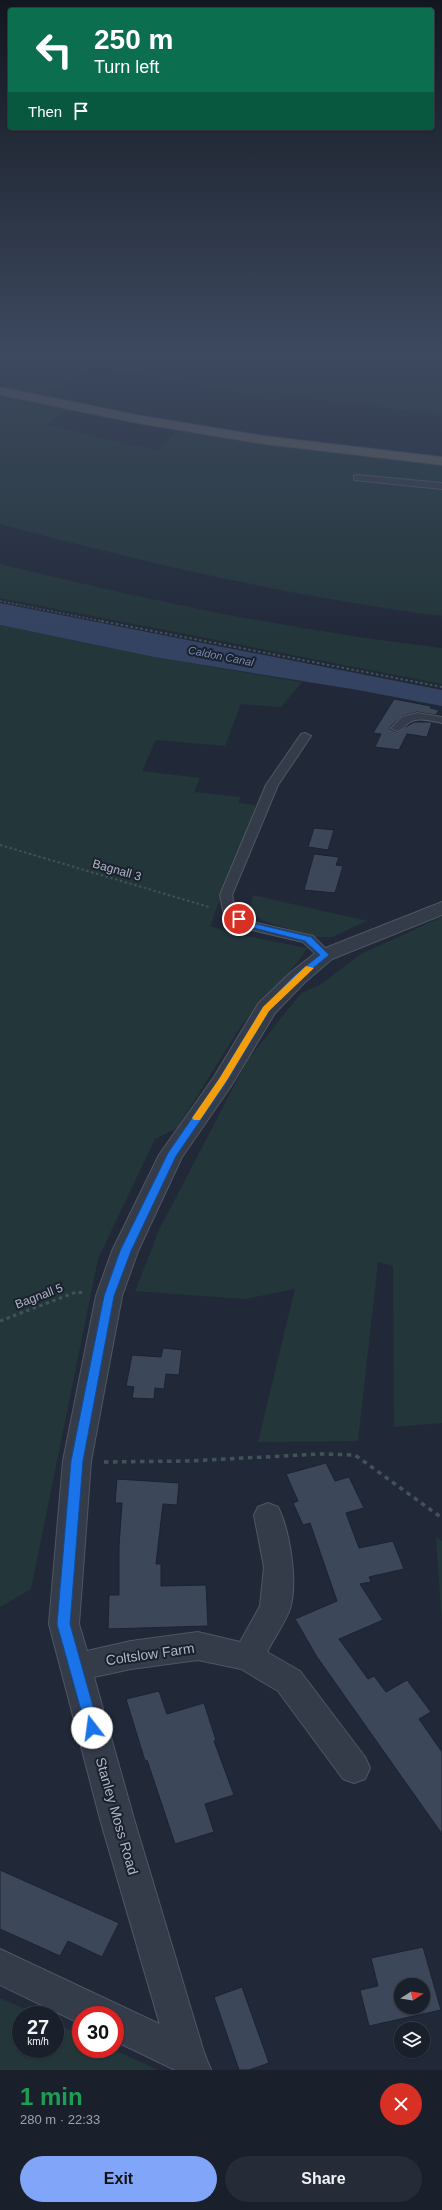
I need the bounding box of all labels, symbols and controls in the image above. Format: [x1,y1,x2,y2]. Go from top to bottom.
icon: left [28,24,80,76]
text: 250 m [94,24,173,55]
text: Turn left [94,57,159,77]
icon: arrive [70,100,92,122]
text: Then [28,103,62,120]
water label: Caldon Canal [187,644,255,668]
street label: Bagnall 3 [91,856,143,884]
pin [222,902,256,936]
icon: arrive [228,908,250,930]
street label: Bagnall 5 [13,1280,65,1312]
street label: Coltslow Farm [105,1640,195,1668]
position arrow [71,1707,113,1749]
street label: Stanley Moss Road [93,1755,141,1877]
north arrow [394,1978,430,2014]
map controls [394,1978,430,2058]
speed limit sign: 30 [72,2006,124,2058]
text: 27 [27,2016,49,2038]
button: layers [394,2022,430,2058]
text: km/h [27,2036,49,2047]
text: 1 min [20,2083,83,2110]
button: close [380,2083,422,2125]
text: 280 m · 22:33 [20,2112,100,2127]
button: Exit [20,2156,217,2202]
button: Share [225,2156,422,2202]

